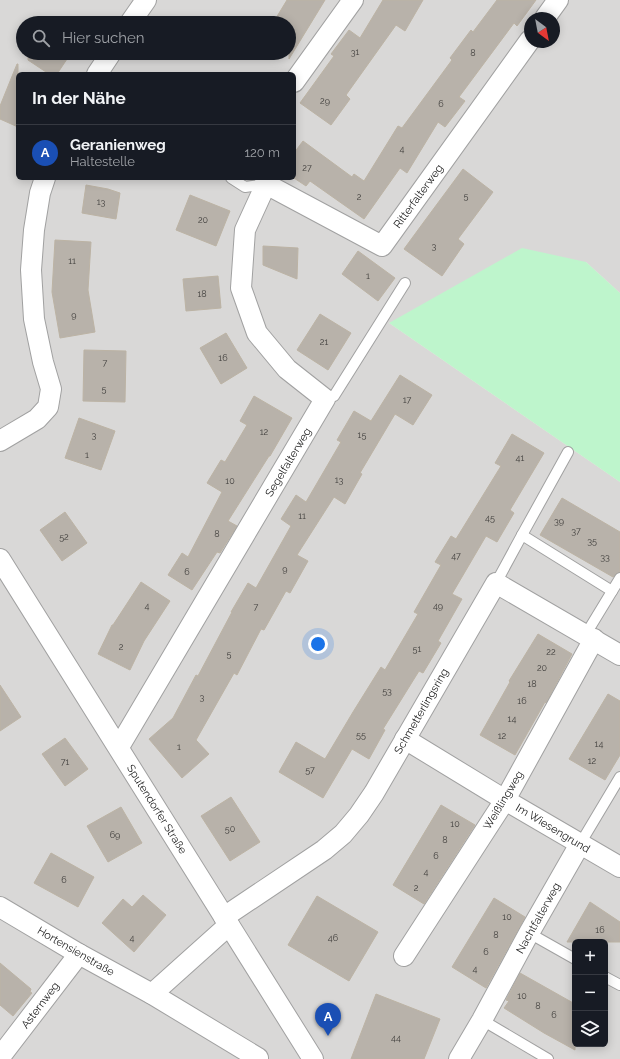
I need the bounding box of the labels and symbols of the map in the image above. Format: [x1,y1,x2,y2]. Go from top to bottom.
north arrow [524,12,560,48]
house number: 31 [351,47,359,57]
house number: 8 [470,48,476,58]
house number: 29 [320,96,330,106]
house number: 6 [438,99,444,109]
house number: 4 [400,144,405,154]
street label: Ritterfalterweg [391,162,446,231]
house number: 27 [302,163,312,173]
house number: 5 [464,191,469,201]
house number: 2 [357,192,362,202]
house number: 13 [97,197,106,207]
house number: 20 [198,215,209,225]
house number: 3 [432,241,437,251]
house number: 11 [68,256,76,266]
house number: 1 [366,271,370,281]
house number: 18 [197,289,207,299]
house number: 9 [71,310,77,320]
house number: 21 [320,337,328,347]
house number: 16 [218,353,228,363]
house number: 7 [103,358,108,368]
house number: 5 [102,384,107,394]
house number: 17 [403,395,411,405]
street label: Segelfalterweg [263,426,314,499]
house number: 12 [260,427,269,437]
house number: 3 [92,430,97,440]
house number: 15 [358,430,366,440]
house number: 1 [85,450,89,460]
house number: 41 [516,453,525,463]
house number: 13 [335,475,344,485]
house number: 10 [225,476,235,486]
house number: 11 [298,511,306,521]
house number: 45 [485,513,495,523]
house number: 39 [554,516,564,526]
house number: 37 [571,526,581,536]
house number: 8 [214,529,220,539]
house number: 52 [59,532,69,542]
house number: 35 [587,536,597,546]
house number: 47 [451,551,461,561]
house number: 33 [600,552,610,562]
house number: 9 [282,564,288,574]
house number: 6 [184,567,190,577]
house number: 4 [145,601,150,611]
house number: 49 [433,601,443,611]
house number: 7 [254,602,259,612]
your location [308,634,328,654]
house number: 2 [119,642,124,652]
house number: 51 [413,644,422,654]
house number: 22 [546,647,556,657]
house number: 5 [227,649,232,659]
house number: 20 [537,663,548,673]
street label: Schmetterlingsring [392,666,451,756]
house number: 18 [527,679,537,689]
house number: 53 [382,686,392,696]
house number: 3 [200,692,205,702]
house number: 16 [517,696,527,706]
house number: 14 [508,714,516,724]
house number: 55 [356,730,366,740]
house number: 12 [498,731,507,741]
house number: 14 [595,739,603,749]
house number: 1 [177,742,181,752]
house number: 12 [588,756,597,766]
house number: 71 [61,757,69,767]
street label: Sputendorfer Straße [124,762,190,857]
house number: 57 [305,765,315,775]
street label: Weißlingweg [481,768,526,832]
street label: Im Wiesengrund [513,801,592,856]
house number: 10 [450,819,460,829]
house number: 50 [225,824,236,834]
house number: 69 [110,830,120,840]
house number: 8 [442,835,448,845]
house number: 6 [433,851,439,861]
house number: 4 [424,867,429,877]
house number: 6 [61,875,67,885]
street label: Nachtfalterweg [514,881,563,956]
house number: 2 [414,883,419,893]
house number: 10 [502,912,512,922]
street label: Hortensienstraße [35,924,117,979]
house number: 16 [595,925,605,935]
house number: 8 [493,930,499,940]
house number: 4 [130,933,135,943]
house number: 46 [328,933,339,943]
house number: 6 [483,947,489,957]
house number: 4 [473,964,478,974]
street label: Asternweg [19,979,62,1031]
house number: 10 [517,991,527,1001]
house number: 8 [535,1001,541,1011]
pin: A [315,1003,341,1036]
house number: 6 [551,1010,557,1020]
house number: 44 [391,1033,401,1043]

